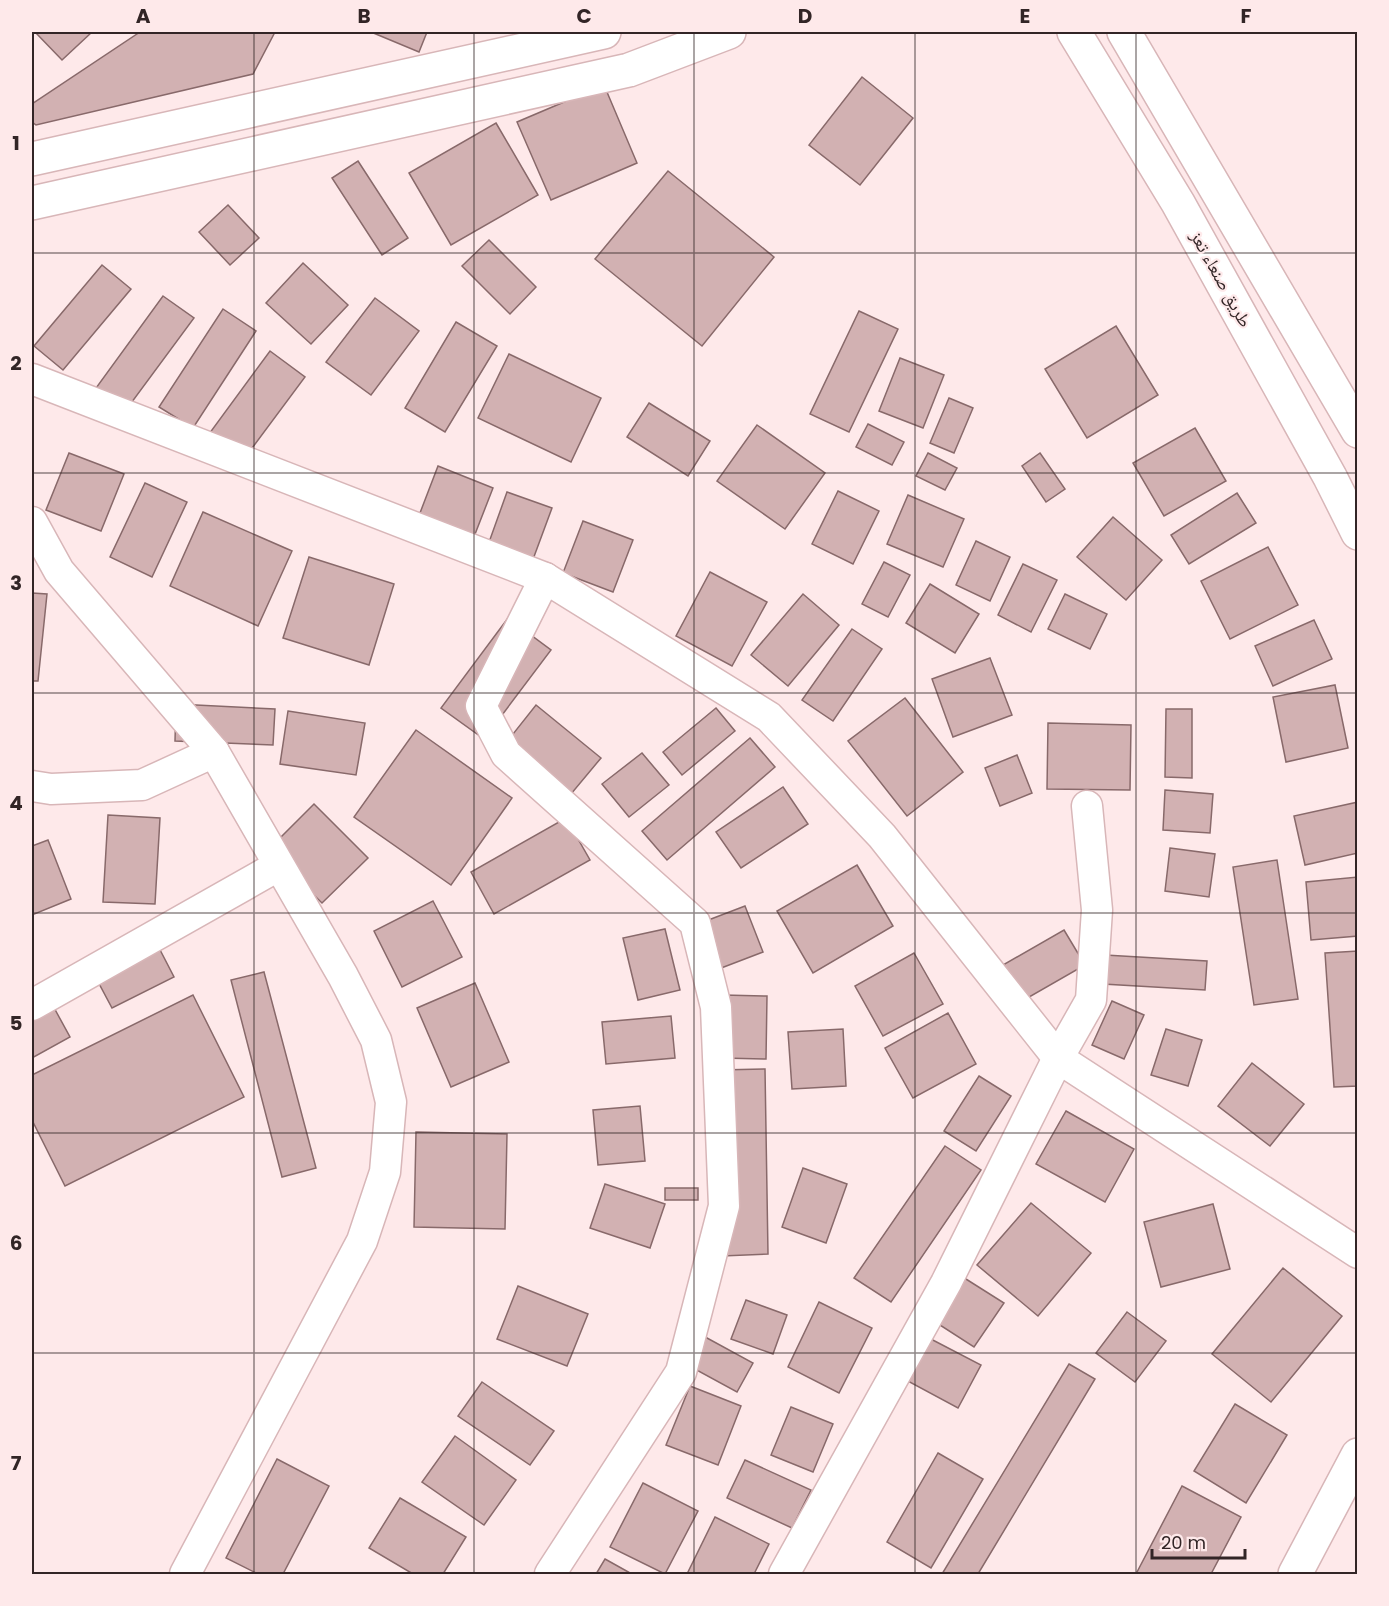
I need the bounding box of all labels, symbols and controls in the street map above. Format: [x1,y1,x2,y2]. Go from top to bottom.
text: A [136,2,151,30]
text: B [357,2,371,30]
text: C [576,2,592,30]
text: D [798,2,812,30]
text: E [1020,2,1030,30]
text: F [1241,2,1252,30]
text: 1 [12,129,20,157]
street label: طريق صنعاء تعز [1184,225,1258,331]
text: 2 [10,349,22,377]
text: 3 [10,569,22,597]
text: 4 [9,789,23,817]
text: 5 [10,1009,23,1037]
text: 6 [10,1229,22,1257]
text: 7 [11,1449,22,1477]
scale bar [1152,1522,1245,1560]
text: 20 m [1161,1530,1206,1555]

